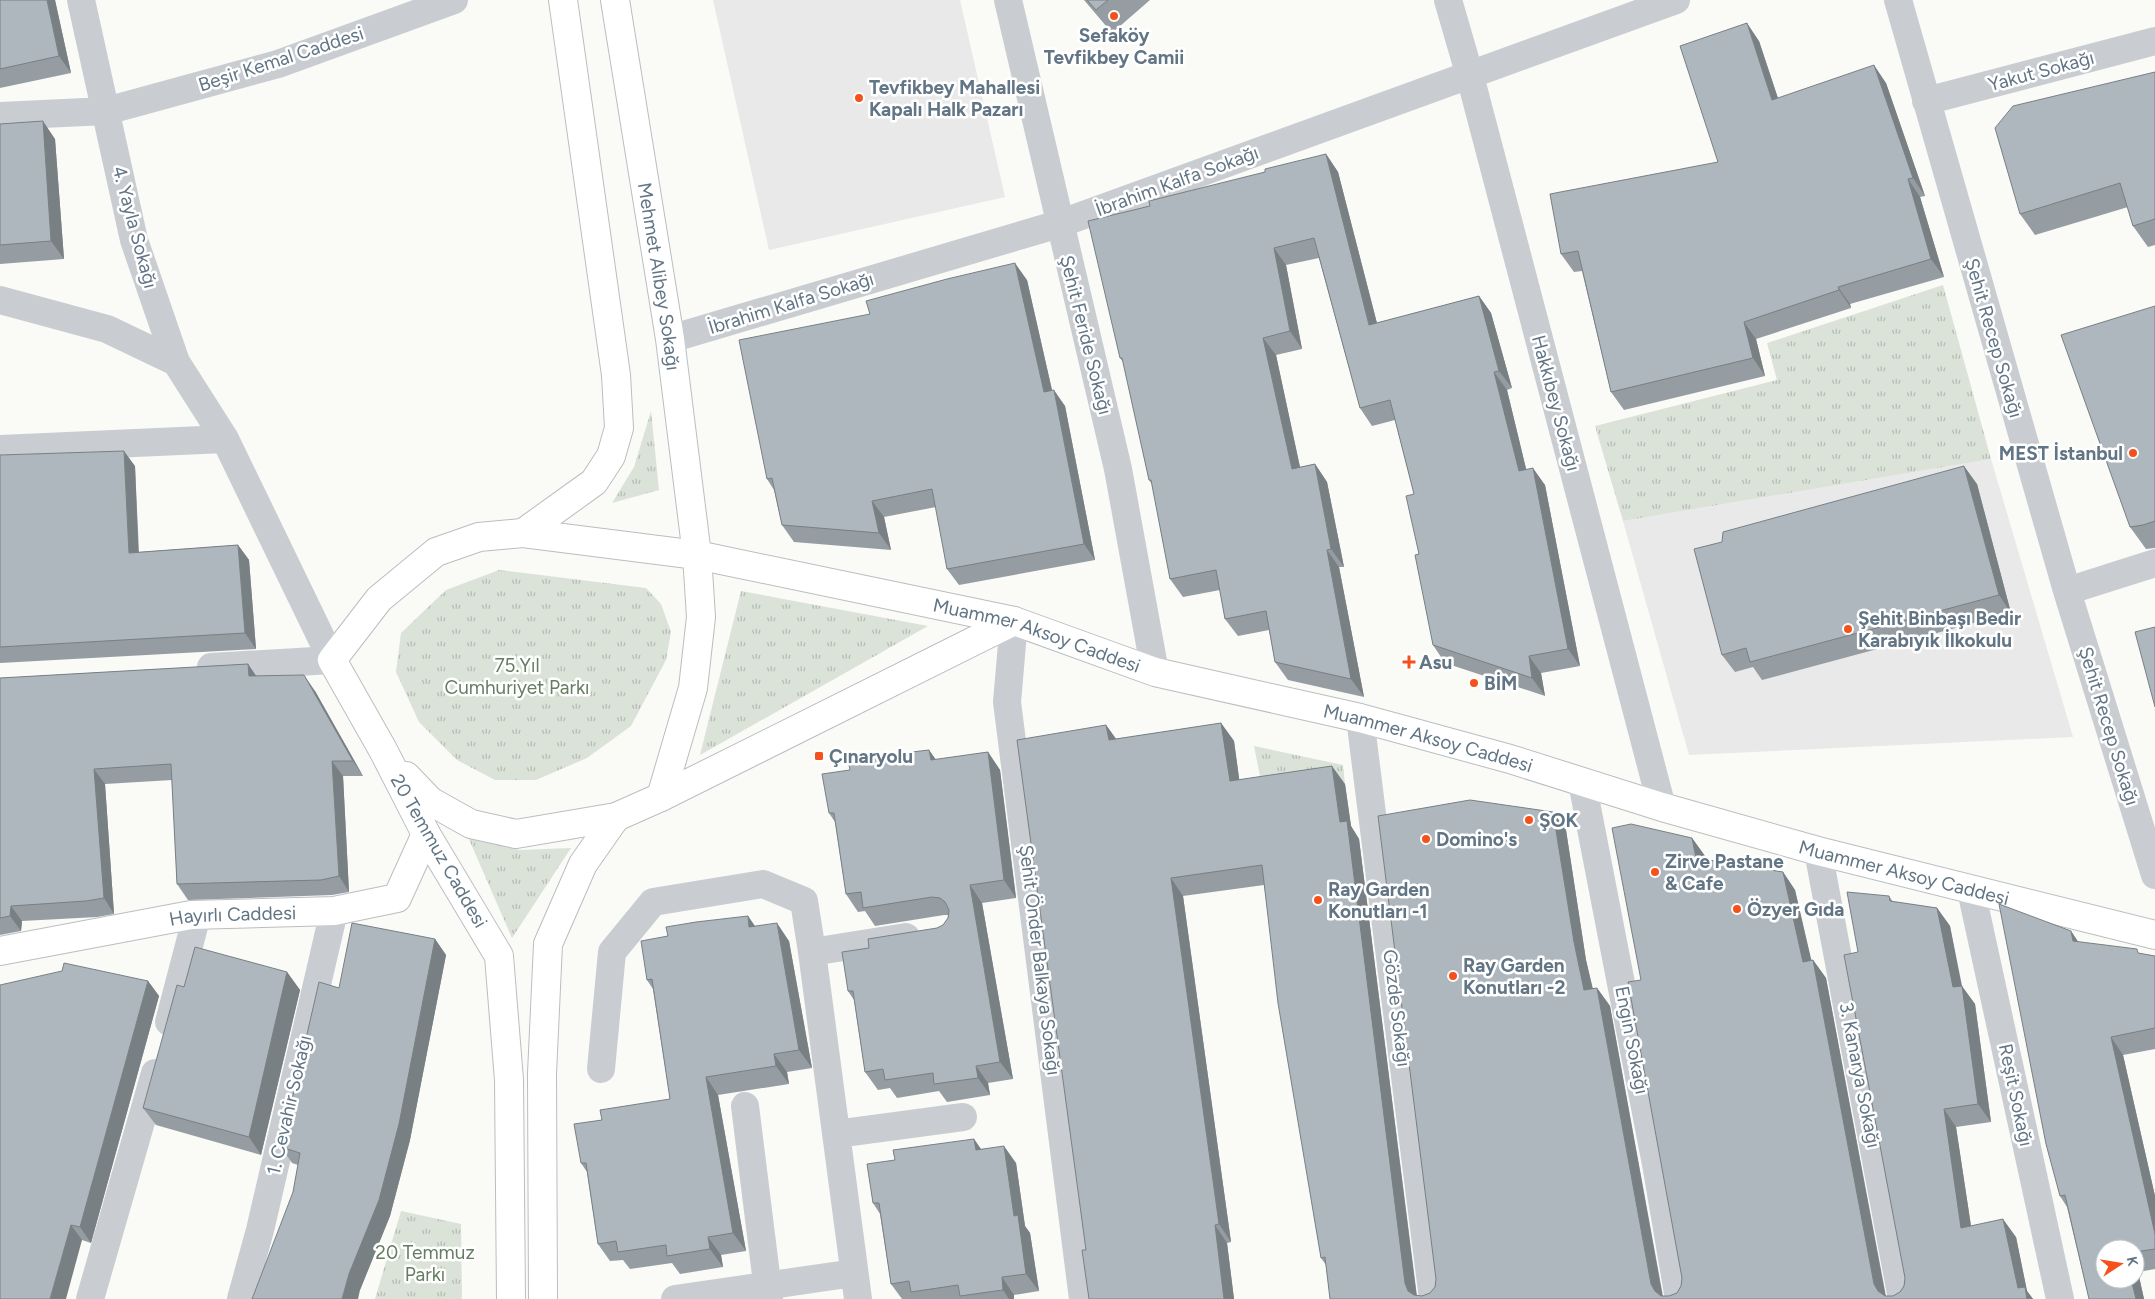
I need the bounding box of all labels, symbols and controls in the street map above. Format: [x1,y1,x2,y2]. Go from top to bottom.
marker: Sefaköy Tevfikbey Camii [1108,10,1120,22]
street label: Beşir Kemal Caddesi [196,21,366,97]
place label: Sefaköy Tevfikbey Camii [1044,24,1184,69]
street label: Yakut Sokağı [1986,46,2096,96]
place label: Tevfikbey Mahallesi Kapalı Halk Pazarı [869,76,1040,121]
marker: Tevfikbey Mahallesi Kapalı Halk Pazarı [853,92,865,104]
street label: İbrahim Kalfa Sokağı [1092,141,1262,221]
street label: 4. Yayla Sokağı [108,163,162,291]
street label: Mehmet Alibey Sokağı [633,181,685,372]
street label: Şehit Feride Sokağı [1055,253,1117,417]
street label: Şehit Recep Sokağı [1960,256,2028,420]
street label: İbrahim Kalfa Sokağı [705,267,877,339]
street label: Hakkıbey Sokağı [1527,333,1585,473]
place label: MEST İstanbul [1999,442,2123,465]
marker: MEST İstanbul [2127,447,2139,459]
street label: Muammer Aksoy Caddesi [931,593,1144,677]
place label: Şehit Binbaşı Bedir Karabıyık İlkokulu [1858,607,2021,652]
marker: Şehit Binbaşı Bedir Karabıyık İlkokulu [1842,623,1854,635]
street label: Şehit Recep Sokağı [2074,644,2144,808]
place label: Asu [1419,651,1452,674]
park label: 75.Yıl Cumhuriyet Parkı [444,654,590,699]
marker: Asu [1403,656,1415,668]
place label: BİM [1484,672,1517,695]
marker: BİM [1468,677,1480,689]
street label: Muammer Aksoy Caddesi [1321,699,1536,777]
place label: Çınaryolu [829,745,913,768]
marker: Çınaryolu [813,750,825,762]
street label: 20 Temmuz Caddesi [386,770,492,932]
place label: ŞOK [1539,809,1578,832]
marker: ŞOK [1523,814,1535,826]
place label: Domino's [1436,828,1517,851]
marker: Domino's [1420,833,1432,845]
street label: Muammer Aksoy Caddesi [1796,835,2012,910]
street label: Şehit Önder Balkaya Sokağı [1014,843,1066,1077]
place label: Zirve Pastane & Cafe [1665,850,1784,895]
marker: Zirve Pastane & Cafe [1649,866,1661,878]
place label: Ray Garden Konutları -1 [1328,878,1430,923]
marker: Ray Garden Konutları -1 [1312,894,1324,906]
place label: Özyer Gıda [1747,898,1844,921]
street label: Hayırlı Caddesi [167,901,297,930]
marker: Özyer Gıda [1731,903,1743,915]
street label: Gözde Sokağı [1378,948,1416,1068]
place label: Ray Garden Konutları -2 [1463,954,1566,999]
marker: Ray Garden Konutları -2 [1447,970,1459,982]
street label: Engin Sokağı [1610,984,1654,1096]
street label: 3. Kanarya Sokağı [1835,1000,1885,1150]
street label: 1. Cevahir Sokağı [262,1033,316,1177]
street label: Reşit Sokağı [1994,1042,2038,1148]
north arrow [2095,1239,2145,1289]
park label: 20 Temmuz Parkı [375,1241,475,1286]
text: K [2123,1255,2142,1268]

